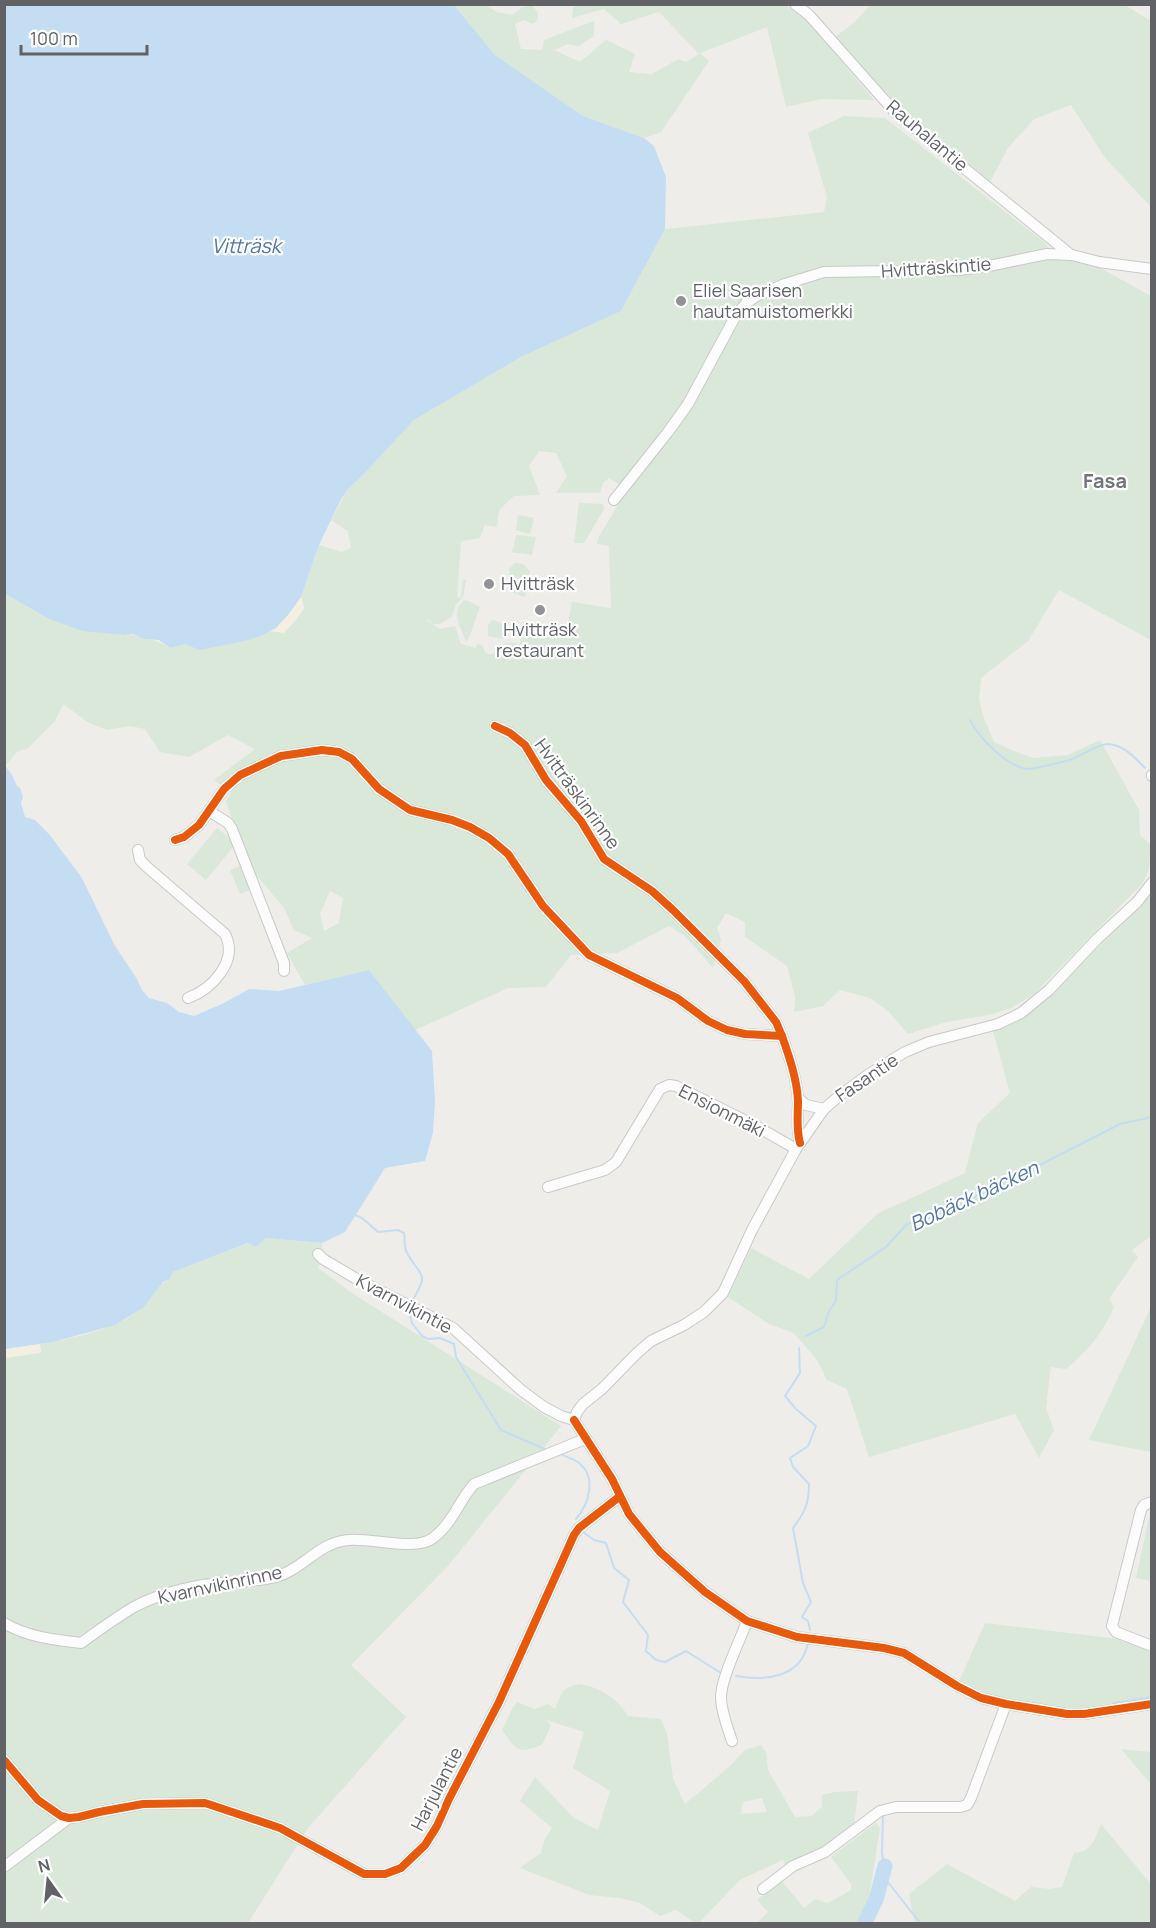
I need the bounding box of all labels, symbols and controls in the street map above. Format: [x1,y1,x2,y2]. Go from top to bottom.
scale bar [21,18,147,56]
text: 100 m [30,26,78,50]
street label: Rauhalantie [882,94,973,176]
water label: Vitträsk [211,232,284,259]
street label: Hvitträskintie [880,251,992,283]
place label: Eliel Saarisen hautamuistomerkki [693,278,853,323]
marker: Eliel Saarisen hautamuistomerkki [674,294,688,308]
district label: Fasa [1083,467,1127,494]
place label: Hvitträsk [501,571,576,595]
marker: Hvitträsk [482,577,496,591]
marker: Hvitträsk restaurant [533,603,547,617]
place label: Hvitträsk restaurant [496,617,584,662]
street label: Hvitträskinrinne [530,733,626,853]
street label: Fasantie [830,1047,902,1107]
street label: Ensionmäki [675,1078,770,1142]
water label: Bobäck bäcken [905,1153,1044,1237]
street label: Kvarnvikintie [352,1268,457,1338]
street label: Kvarnvikinrinne [156,1559,284,1609]
street label: Harjulantie [405,1743,467,1834]
north arrow [18,1850,78,1910]
text: N [36,1853,53,1878]

